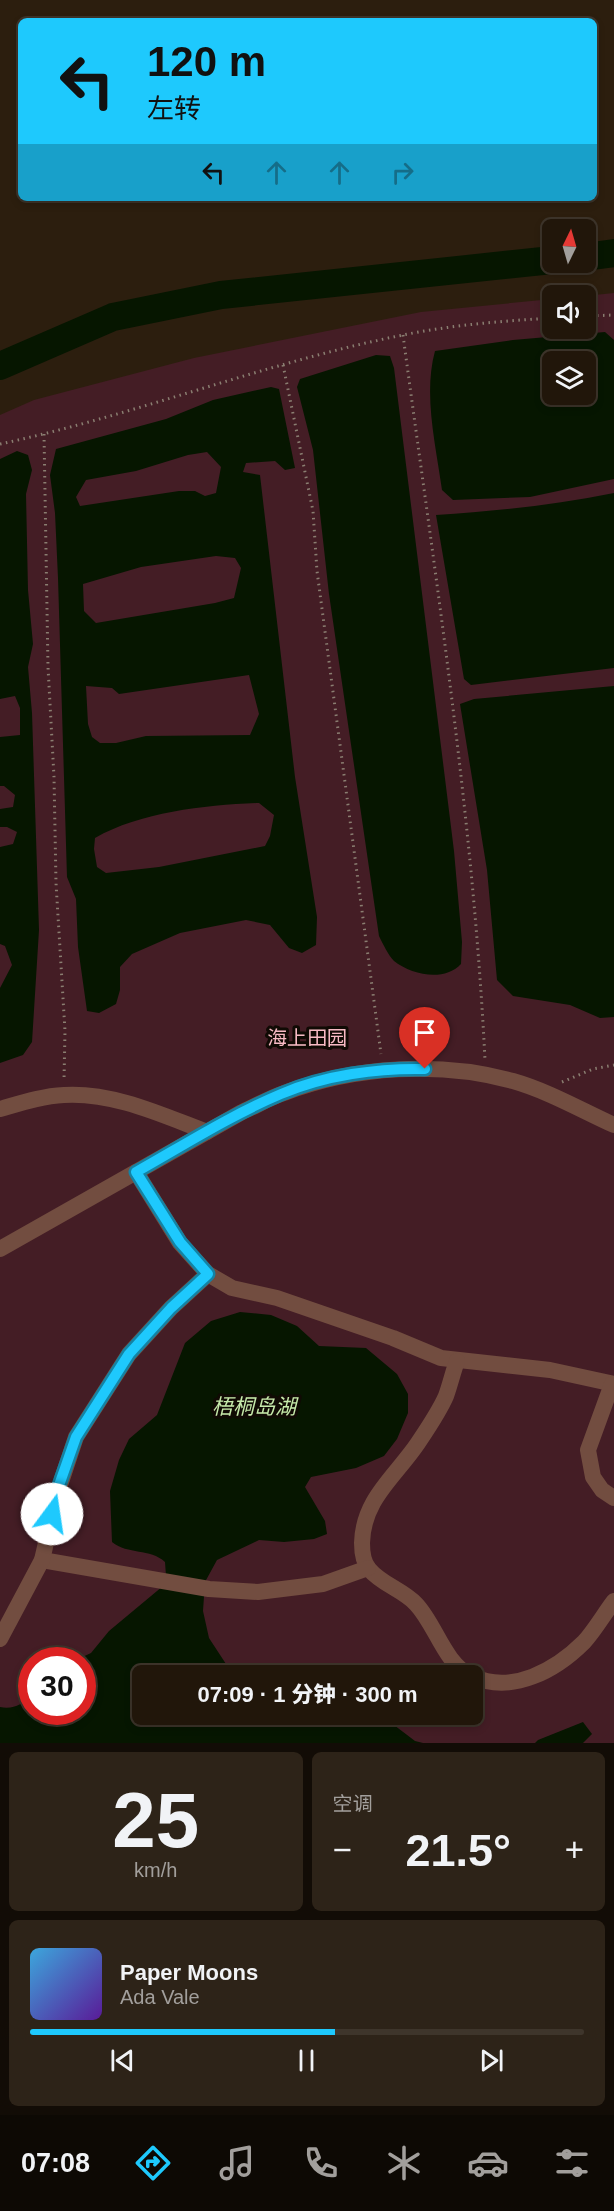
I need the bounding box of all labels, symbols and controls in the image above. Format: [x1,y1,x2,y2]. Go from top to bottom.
text: 120 m [147,38,266,85]
icon: left [48,42,126,120]
text: 左转 [147,94,201,124]
icon: left [197,156,230,189]
icon: ahead [260,156,293,189]
icon: ahead [323,156,356,189]
icon: right [386,156,419,189]
north arrow [542,219,596,273]
map controls [542,219,596,405]
button: sound [542,285,596,339]
button: layers [542,351,596,405]
pin [399,1007,450,1069]
icon: arrive [408,1016,441,1049]
park label: 海上田园 [267,1027,347,1049]
water label: 梧桐岛湖 [212,1395,299,1418]
position arrow [20,1482,84,1546]
speed limit sign: 30 [18,1647,96,1725]
text: 07:09 · 1 分钟 · 300 m [197,1682,418,1707]
text: 25 [112,1776,199,1864]
text: 空调 [333,1793,373,1815]
text: 21.5° [405,1825,511,1876]
text: − [333,1831,352,1868]
text: + [565,1831,584,1868]
text: km/h [134,1859,177,1881]
text: Paper Moons [120,1960,258,1985]
text: Ada Vale [120,1986,200,2008]
icon: previous [106,2044,139,2077]
icon: pause [290,2044,323,2077]
icon: next [475,2044,508,2077]
icon: directions [132,2142,174,2184]
icon: music [216,2142,258,2184]
icon: phone [300,2142,342,2184]
icon: climate [383,2142,425,2184]
icon: car [467,2142,509,2184]
icon: filters [551,2142,593,2184]
text: 07:08 [21,2148,90,2178]

